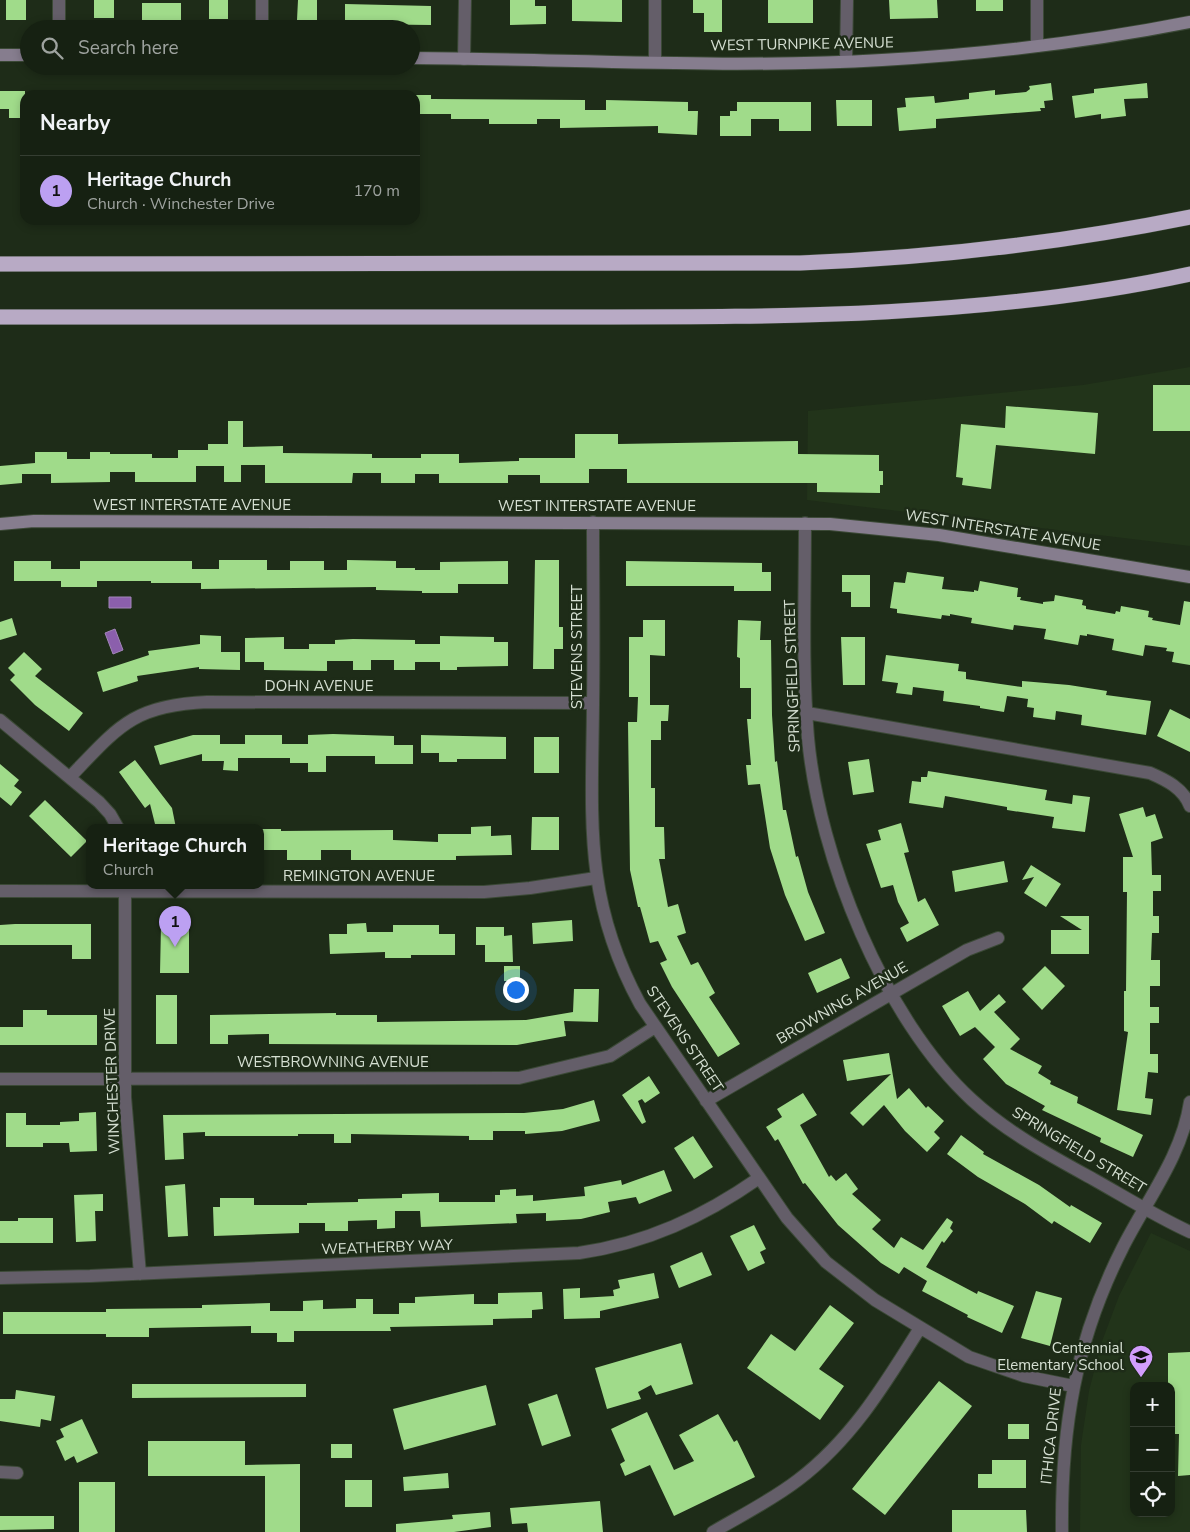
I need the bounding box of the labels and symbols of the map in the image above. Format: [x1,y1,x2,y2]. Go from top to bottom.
street label: WEST TURNPIKE AVENUE [710,32,894,56]
street label: WEST INTERSTATE AVENUE [93,495,291,515]
street label: WEST INTERSTATE AVENUE [498,496,696,516]
street label: WEST INTERSTATE AVENUE [904,505,1102,555]
street label: STEVENS STREET [567,585,587,709]
street label: SPRINGFIELD STREET [779,599,805,753]
street label: DOHN AVENUE [265,676,373,696]
street label: REMINGTON AVENUE [283,866,435,886]
pin: 1 [159,906,191,947]
street label: BROWNING AVENUE [773,957,911,1049]
your location [503,977,529,1003]
street label: STEVENS STREET [642,982,728,1096]
street label: WINCHESTER DRIVE [99,1008,125,1154]
street label: WESTBROWNING AVENUE [237,1052,429,1072]
street label: SPRINGFIELD STREET [1008,1102,1150,1198]
street label: WEATHERBY WAY [321,1235,454,1259]
place label: Centennial Elementary School [997,1338,1125,1375]
school or university icon: Centennial Elementary School [1128,1344,1154,1378]
street label: ITHICA DRIVE [1036,1387,1066,1485]

